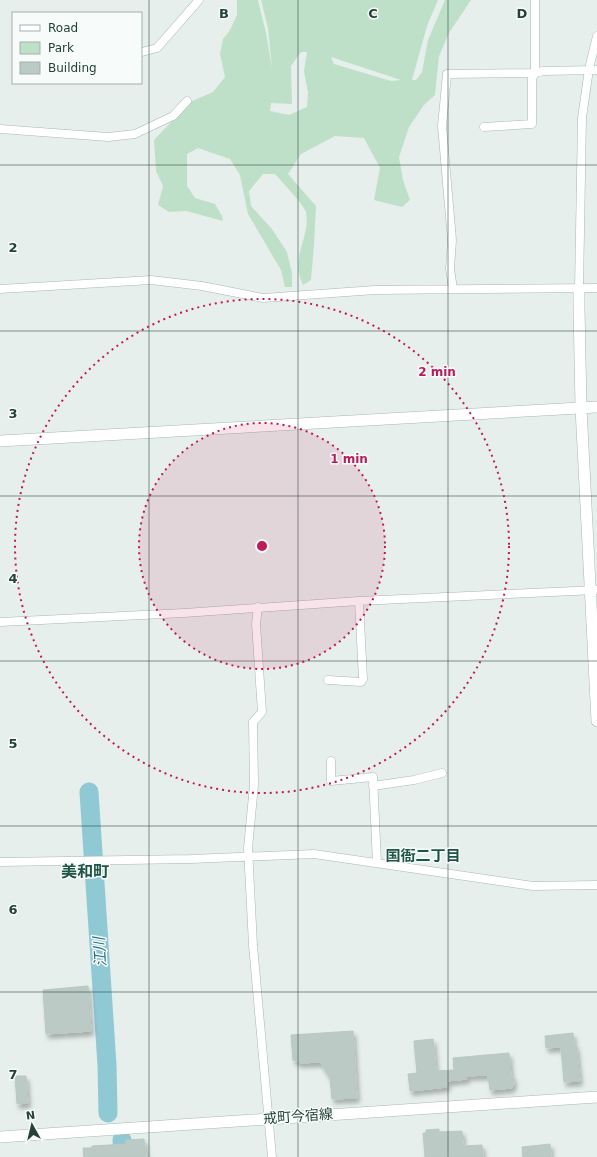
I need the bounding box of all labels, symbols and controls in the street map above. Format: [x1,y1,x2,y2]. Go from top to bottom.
text: B [219,6,229,21]
text: C [368,6,378,21]
text: D [517,6,528,21]
legend [12,12,142,84]
text: Road [48,21,78,35]
text: Park [48,41,74,55]
text: Building [48,61,97,75]
text: 2 [8,240,18,255]
text: 2 min [418,365,456,379]
text: 3 [8,406,18,421]
text: 1 min [330,452,368,466]
centre of rings [255,539,269,553]
text: 4 [8,571,18,586]
text: 5 [8,736,18,751]
district label: 国衙二丁目 [385,847,461,865]
district label: 美和町 [61,862,109,881]
text: 6 [8,902,18,917]
water label: 江川 [90,934,110,968]
text: 7 [8,1067,18,1082]
north arrow [12,1105,52,1145]
street label: 戒町今宿線 [263,1106,333,1126]
text: N [25,1109,36,1123]

